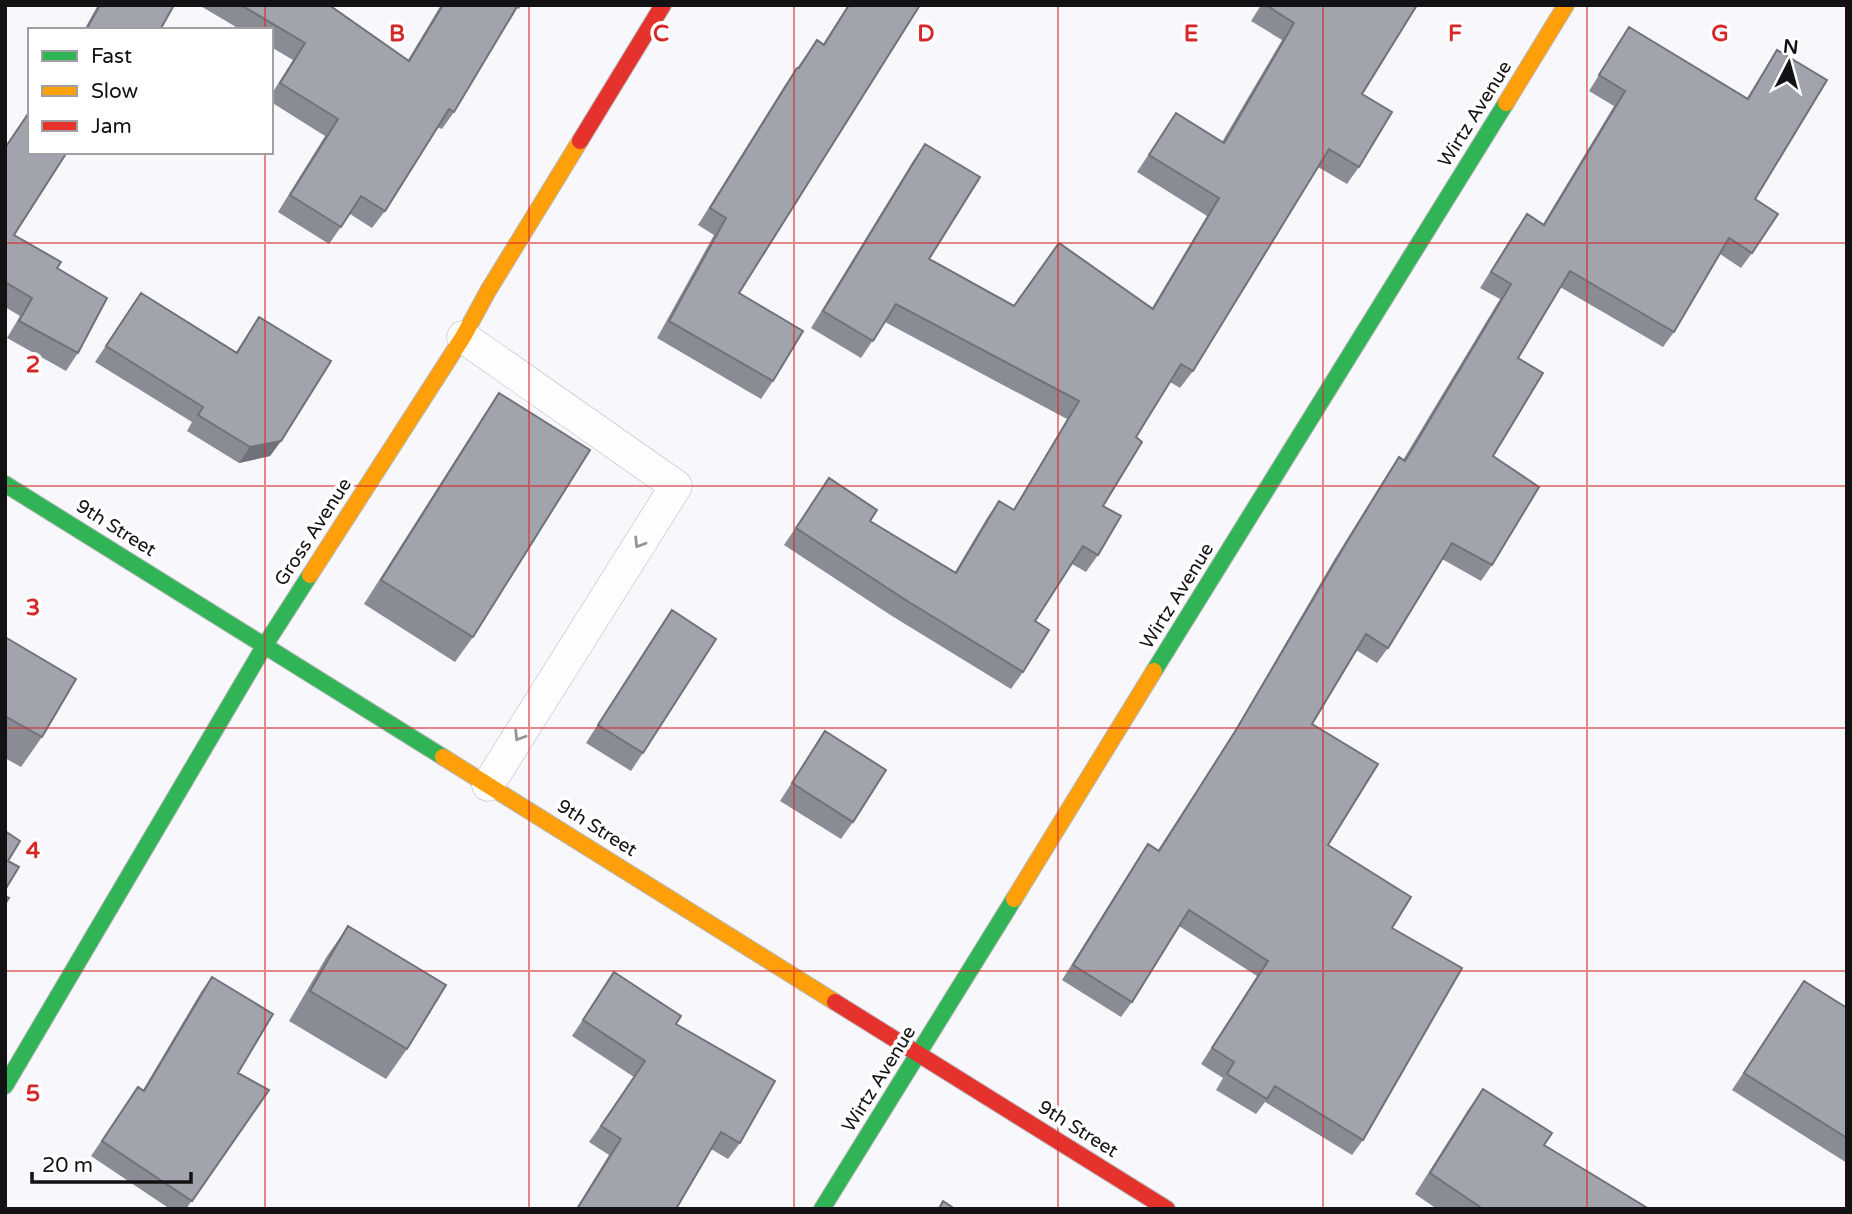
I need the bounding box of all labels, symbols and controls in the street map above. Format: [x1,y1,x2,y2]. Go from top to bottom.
text: B [389,20,405,48]
text: C [653,20,669,48]
text: D [917,20,935,48]
text: E [1184,20,1198,48]
text: F [1448,20,1462,48]
text: G [1711,20,1729,48]
legend [28,28,273,154]
north arrow [1754,28,1824,98]
text: N [1782,35,1799,59]
text: Fast [91,44,132,69]
street label: Wirtz Avenue [1434,57,1516,171]
text: Slow [91,79,139,104]
text: Jam [91,114,132,139]
text: 2 [26,351,40,379]
street label: Gross Avenue [270,474,356,590]
street label: 9th Street [72,495,160,561]
one-way arrow [635,536,648,549]
street label: Wirtz Avenue [1136,539,1218,653]
text: 3 [26,594,40,622]
one-way arrow [514,729,527,742]
street label: 9th Street [553,795,641,861]
text: 4 [26,837,41,865]
street label: Wirtz Avenue [838,1022,920,1136]
text: 5 [26,1080,40,1108]
street label: 9th Street [1034,1096,1122,1162]
scale bar [32,1140,191,1184]
text: 20 m [42,1153,93,1178]

